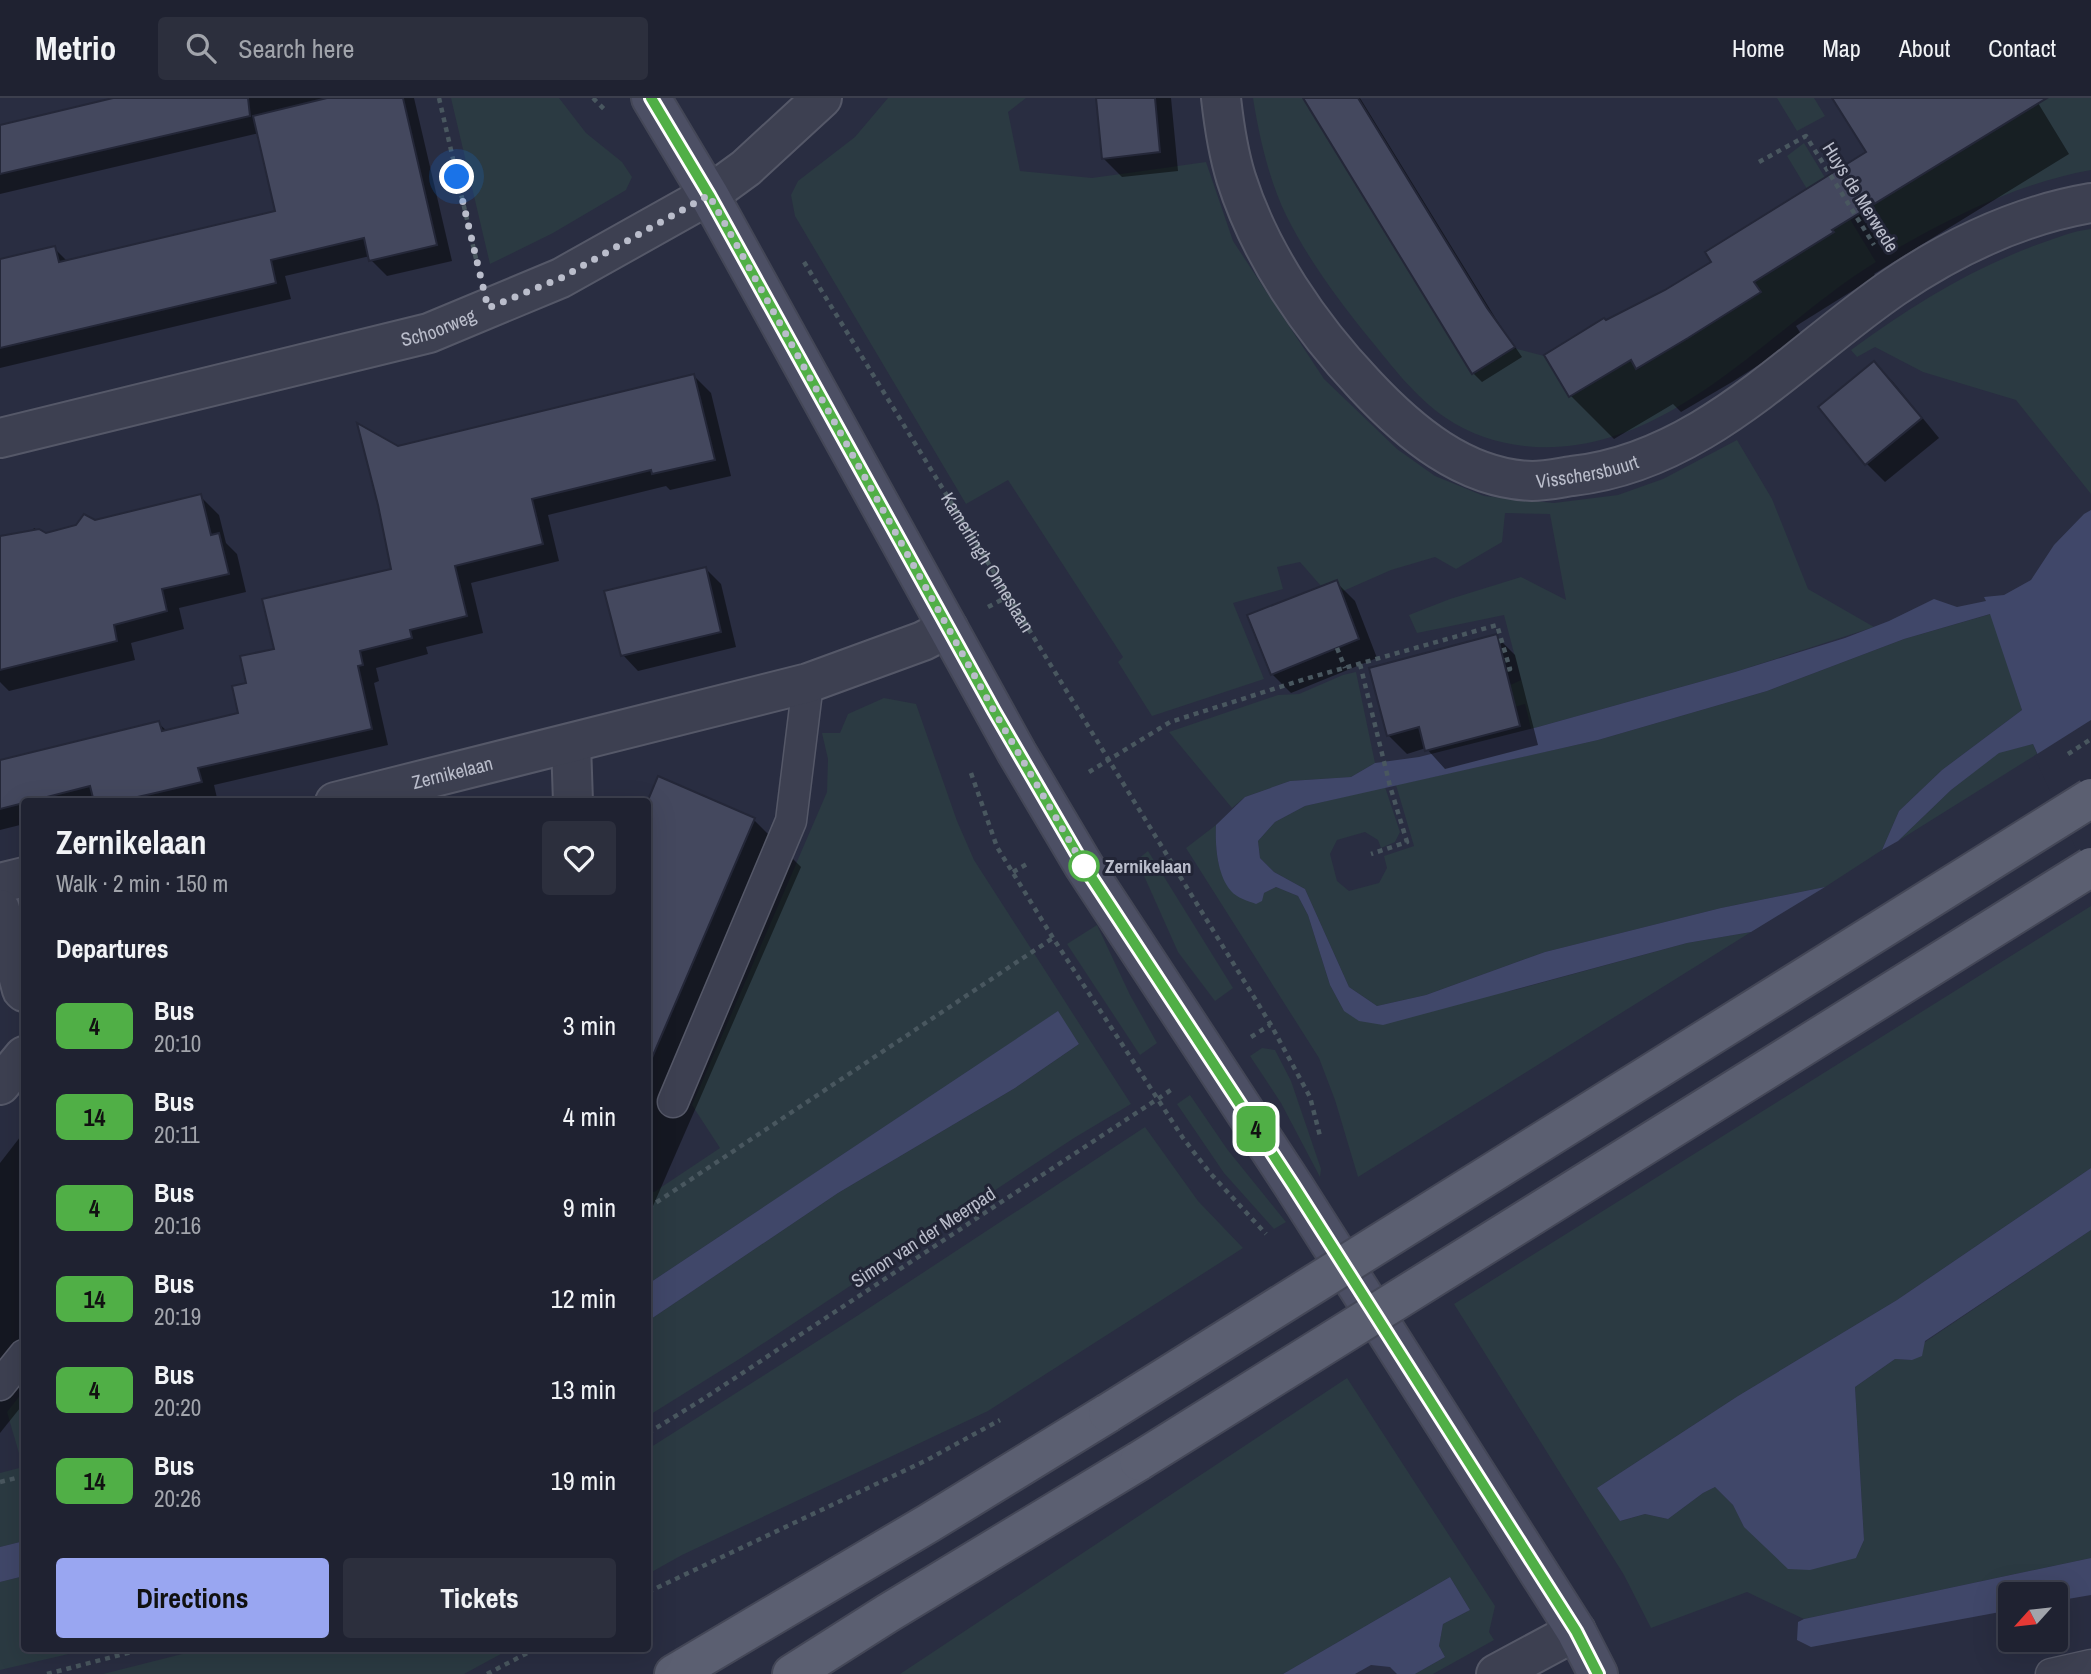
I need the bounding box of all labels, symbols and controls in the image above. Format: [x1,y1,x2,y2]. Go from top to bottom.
search box [158,17,648,80]
text: Metrio [35,26,116,70]
icon: search [182,29,220,67]
text: Search here [238,31,354,66]
text: Home [1732,32,1784,64]
text: Map [1822,32,1861,64]
text: About [1899,32,1950,64]
text: Contact [1988,32,2056,64]
street label: Huys de Merwede [1817,137,1905,257]
your location [439,159,474,194]
street label: Schoorweg [398,302,480,352]
street label: Visschersbuurt [1535,448,1642,494]
street label: Kamerlingh Onneslaan [935,487,1040,637]
street label: Zernikelaan [409,750,495,795]
text: Zernikelaan [56,820,206,864]
button: heart [542,821,616,895]
marker: Zernikelaan [1069,851,1099,881]
place label: Zernikelaan [1105,853,1192,879]
text: Walk · 2 min · 150 m [56,868,228,899]
text: Departures [56,931,169,966]
text: Bus [154,993,194,1028]
text: 3 min [563,1008,616,1043]
text: 4 [89,1010,100,1042]
text: 20:10 [154,1028,201,1059]
text: Bus [154,1084,194,1119]
text: 4 min [563,1099,616,1134]
text: 14 [84,1101,105,1133]
line badge: 4 [1233,1106,1279,1152]
text: 4 [1251,1113,1261,1145]
text: 20:11 [154,1119,200,1150]
text: Bus [154,1175,194,1210]
street label: Simon van der Meerpad [846,1181,1000,1293]
text: 9 min [563,1190,616,1225]
text: 4 [89,1192,100,1224]
text: 20:16 [154,1210,201,1241]
text: Bus [154,1266,194,1301]
text: 12 min [551,1281,616,1316]
text: 14 [84,1283,105,1315]
text: 20:19 [154,1301,201,1332]
text: Bus [154,1357,194,1392]
text: 13 min [551,1372,616,1407]
text: 4 [89,1374,100,1406]
text: 20:20 [154,1392,201,1423]
text: Bus [154,1448,194,1483]
text: 19 min [551,1463,616,1498]
text: 14 [84,1465,105,1497]
text: 20:26 [154,1483,201,1514]
button: Directions [56,1558,329,1638]
button: Tickets [343,1558,616,1638]
north arrow [1998,1582,2068,1652]
map controls [1998,1582,2068,1652]

